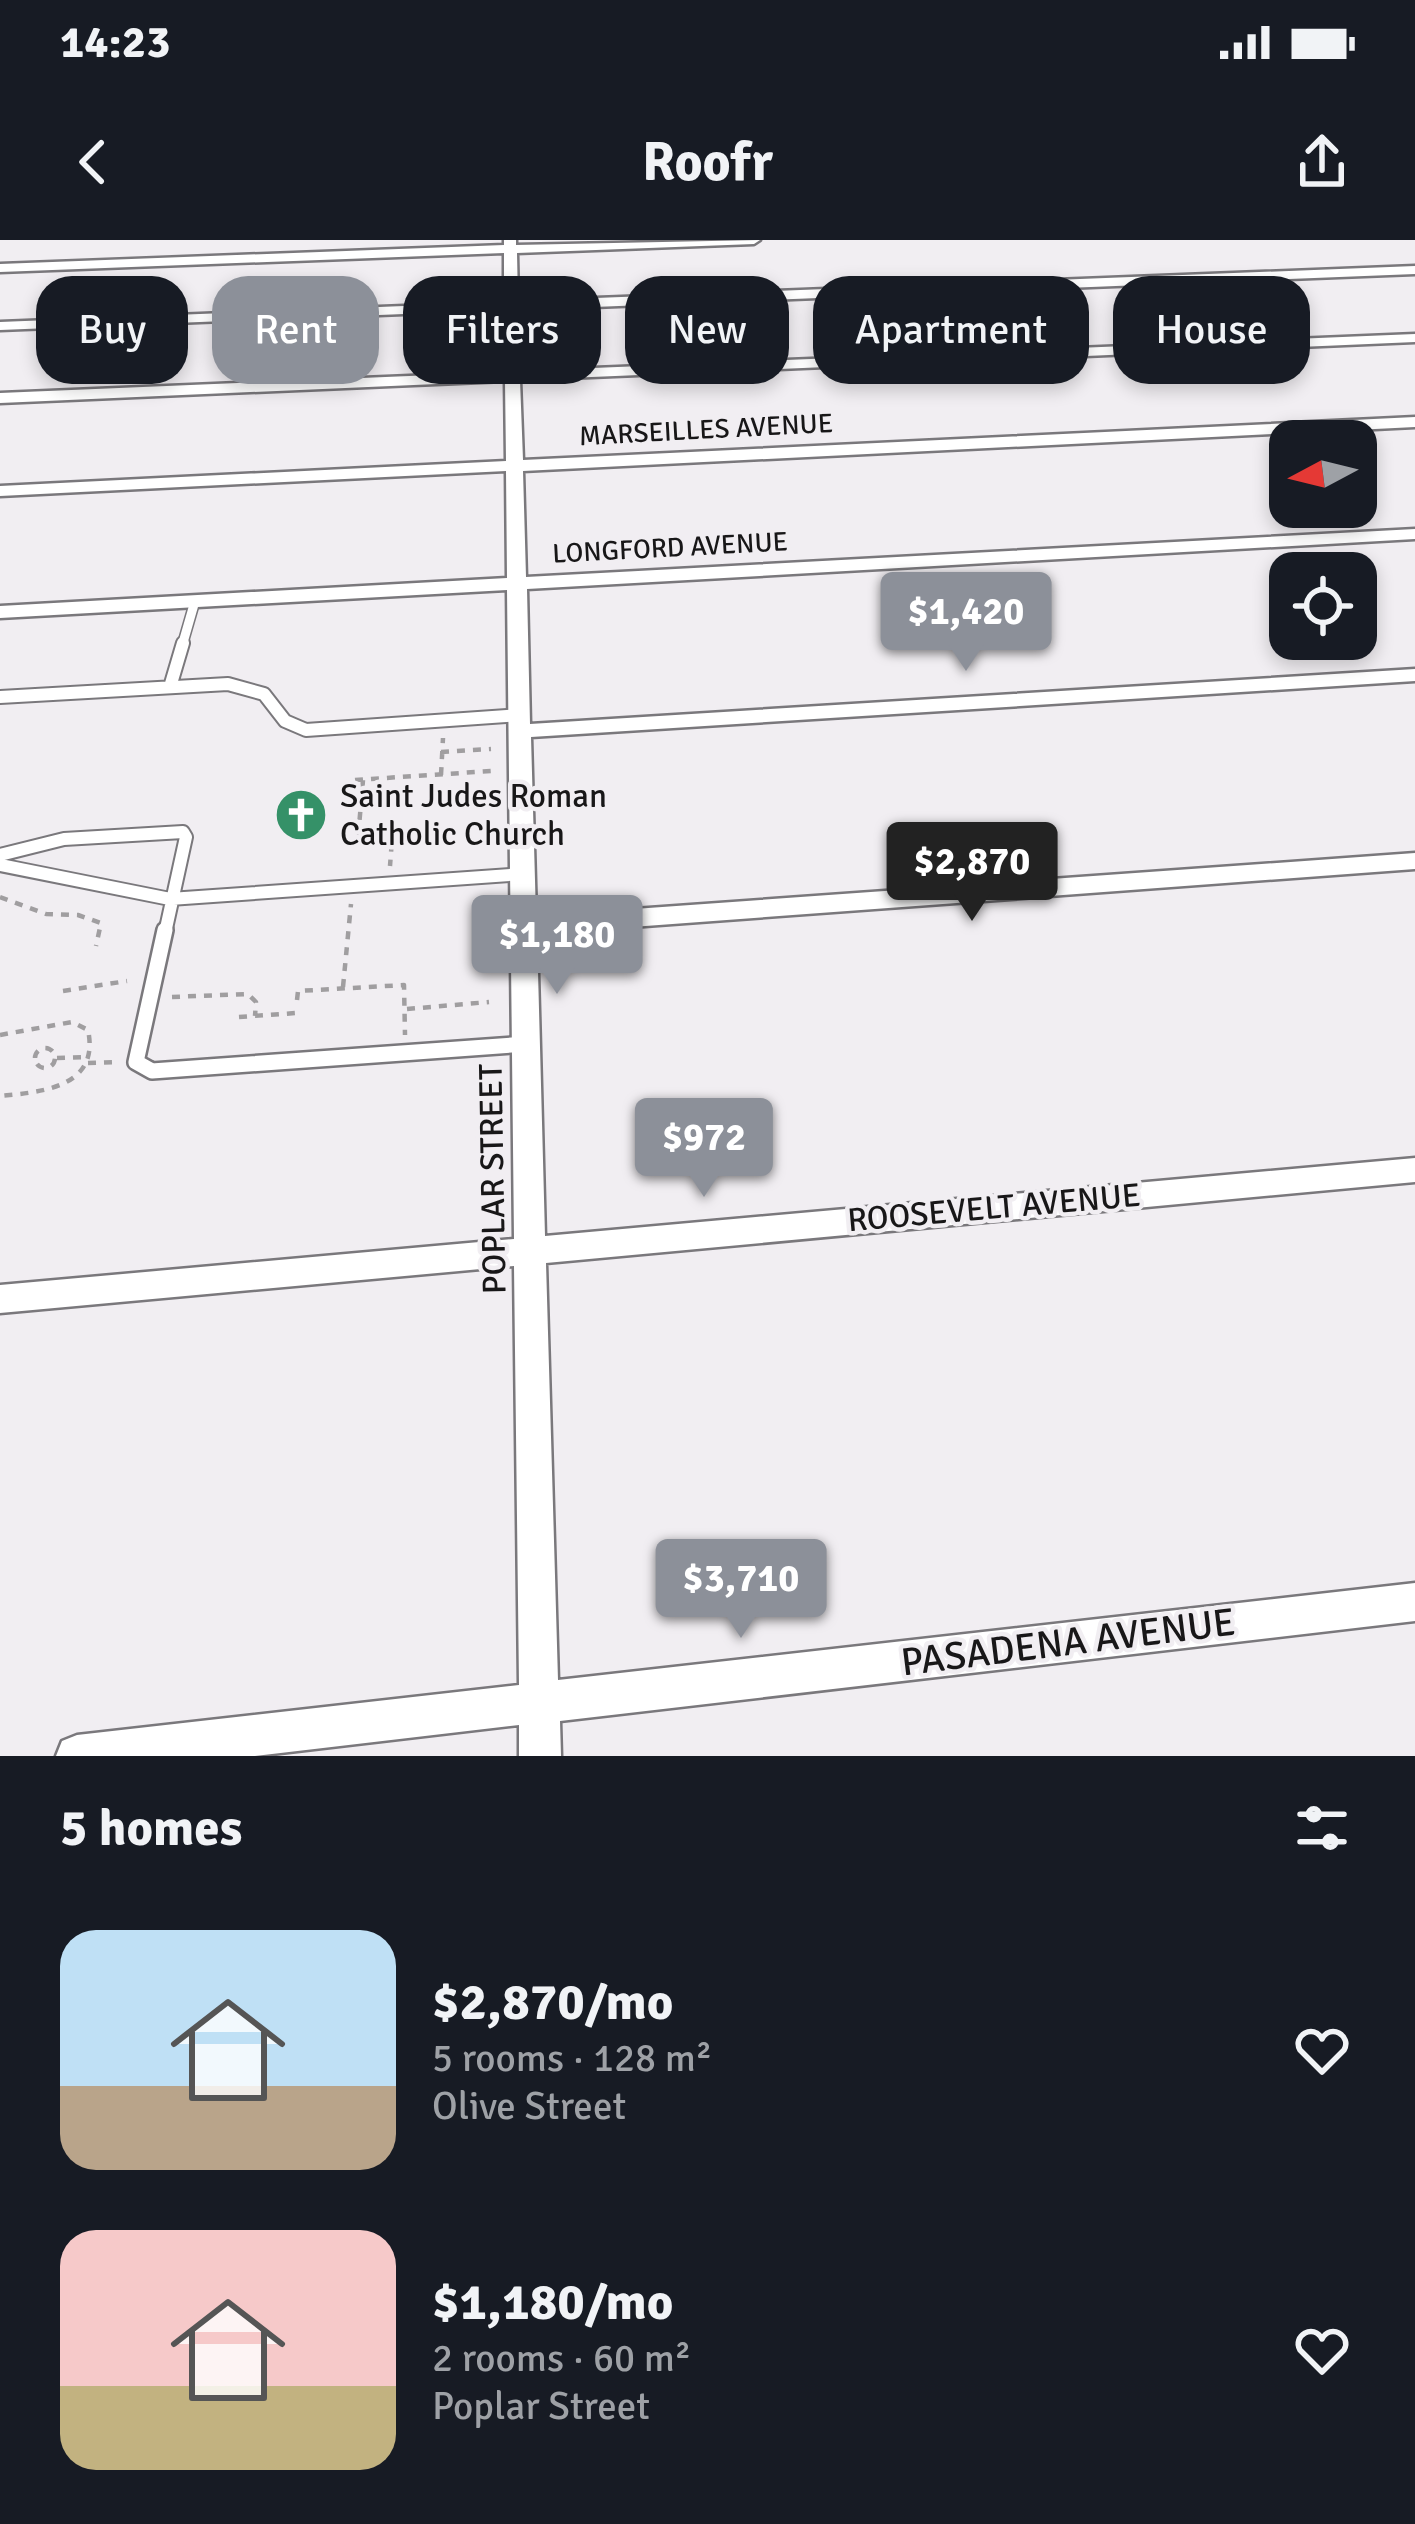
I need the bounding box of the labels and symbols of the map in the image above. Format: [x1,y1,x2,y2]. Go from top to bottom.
street label: MARSEILLES AVENUE [578,407,834,453]
north arrow [1269,420,1377,528]
street label: LONGFORD AVENUE [551,525,789,571]
pin: $1,420 [868,572,1064,674]
place label: Saint Judes Roman Catholic Church [340,776,607,855]
church icon: Saint Judes Roman Catholic Church [273,787,329,843]
pin: $2,870 [874,822,1070,924]
pin: $1,180 [459,895,655,997]
street label: POPLAR STREET [470,1063,516,1295]
pin: $972 [633,1098,775,1200]
street label: ROOSEVELT AVENUE [846,1175,1142,1241]
pin: $3,710 [643,1539,839,1641]
street label: PASADENA AVENUE [898,1598,1238,1686]

